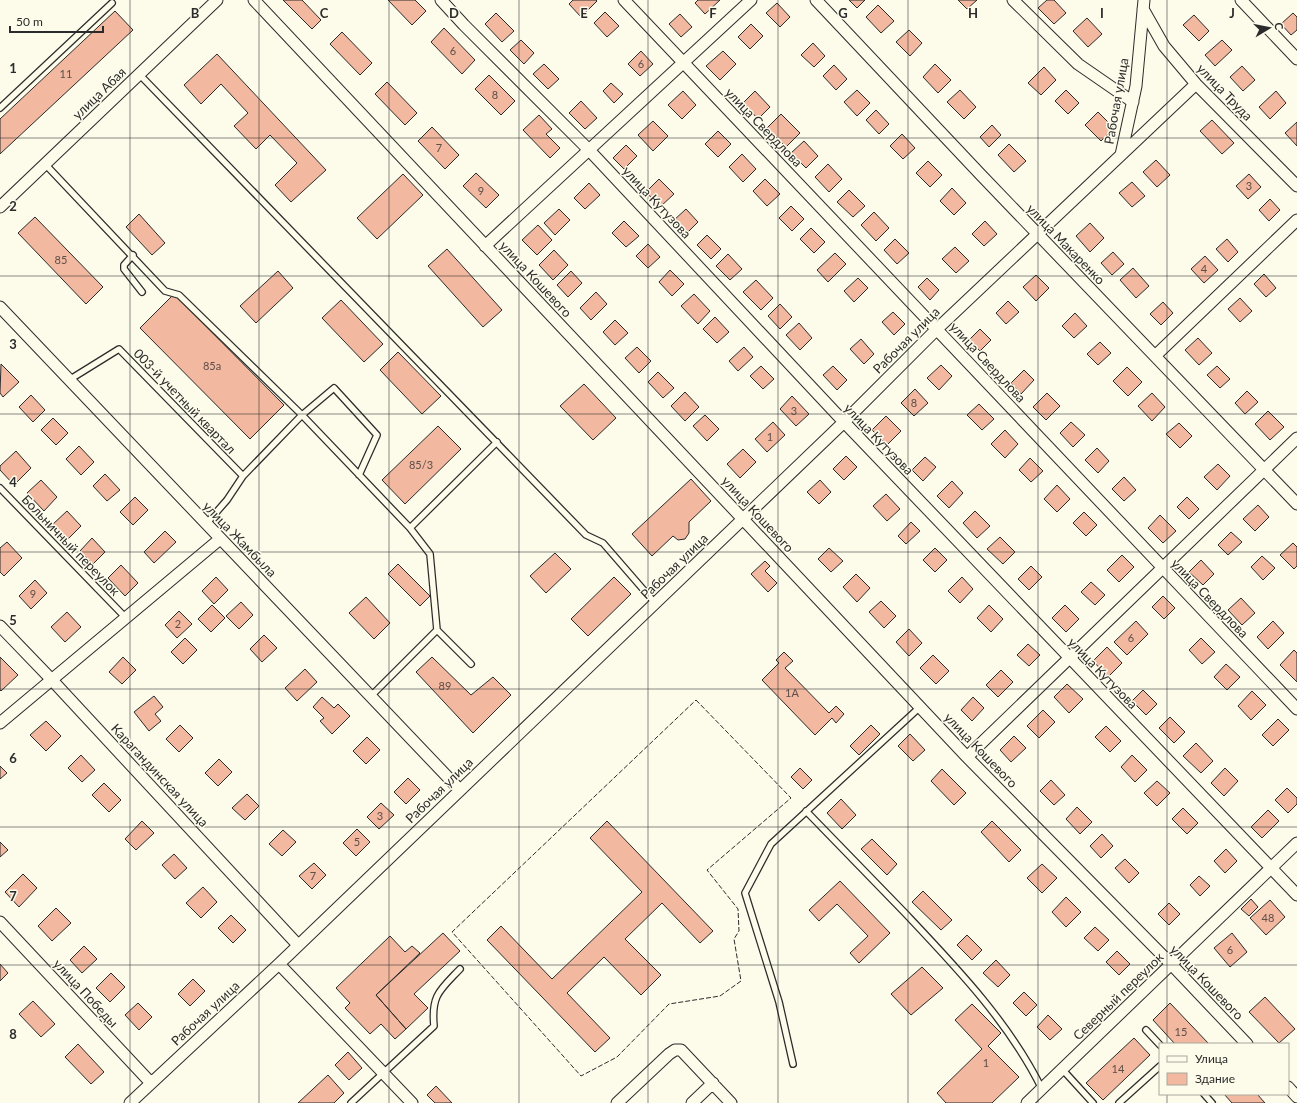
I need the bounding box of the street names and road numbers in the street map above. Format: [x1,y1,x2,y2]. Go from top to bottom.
street label: Рабочая улица [1101,57,1131,145]
street label: улица Труда [1194,60,1256,124]
street label: улица Абая [69,64,129,122]
street label: улица Свердлова [722,84,806,170]
street label: улица Кутузова [619,163,695,241]
street label: улица Макаренко [1024,200,1108,288]
street label: улица Кошевого [497,238,575,320]
street label: Рабочая улица [869,303,943,377]
street label: улица Свердлова [947,319,1029,405]
street label: 003-й учетный квартал [131,345,239,457]
street label: улица Кутузова [841,400,917,478]
street label: улица Кошевого [719,473,797,555]
street label: Больничный переулок [19,491,123,599]
street label: улица Жамбыла [200,498,280,580]
street label: Рабочая улица [637,530,711,602]
street label: улица Свердлова [1168,555,1252,641]
street label: улица Кутузова [1065,634,1141,712]
street label: улица Кошевого [941,709,1021,791]
street label: Карагандинская улица [108,720,212,830]
street label: Рабочая улица [402,754,476,826]
street label: улица Кошевого [1167,941,1247,1023]
street label: Северный переулок [1069,949,1167,1043]
street label: улица Победы [50,956,122,1030]
street label: Рабочая улица [168,977,242,1049]

